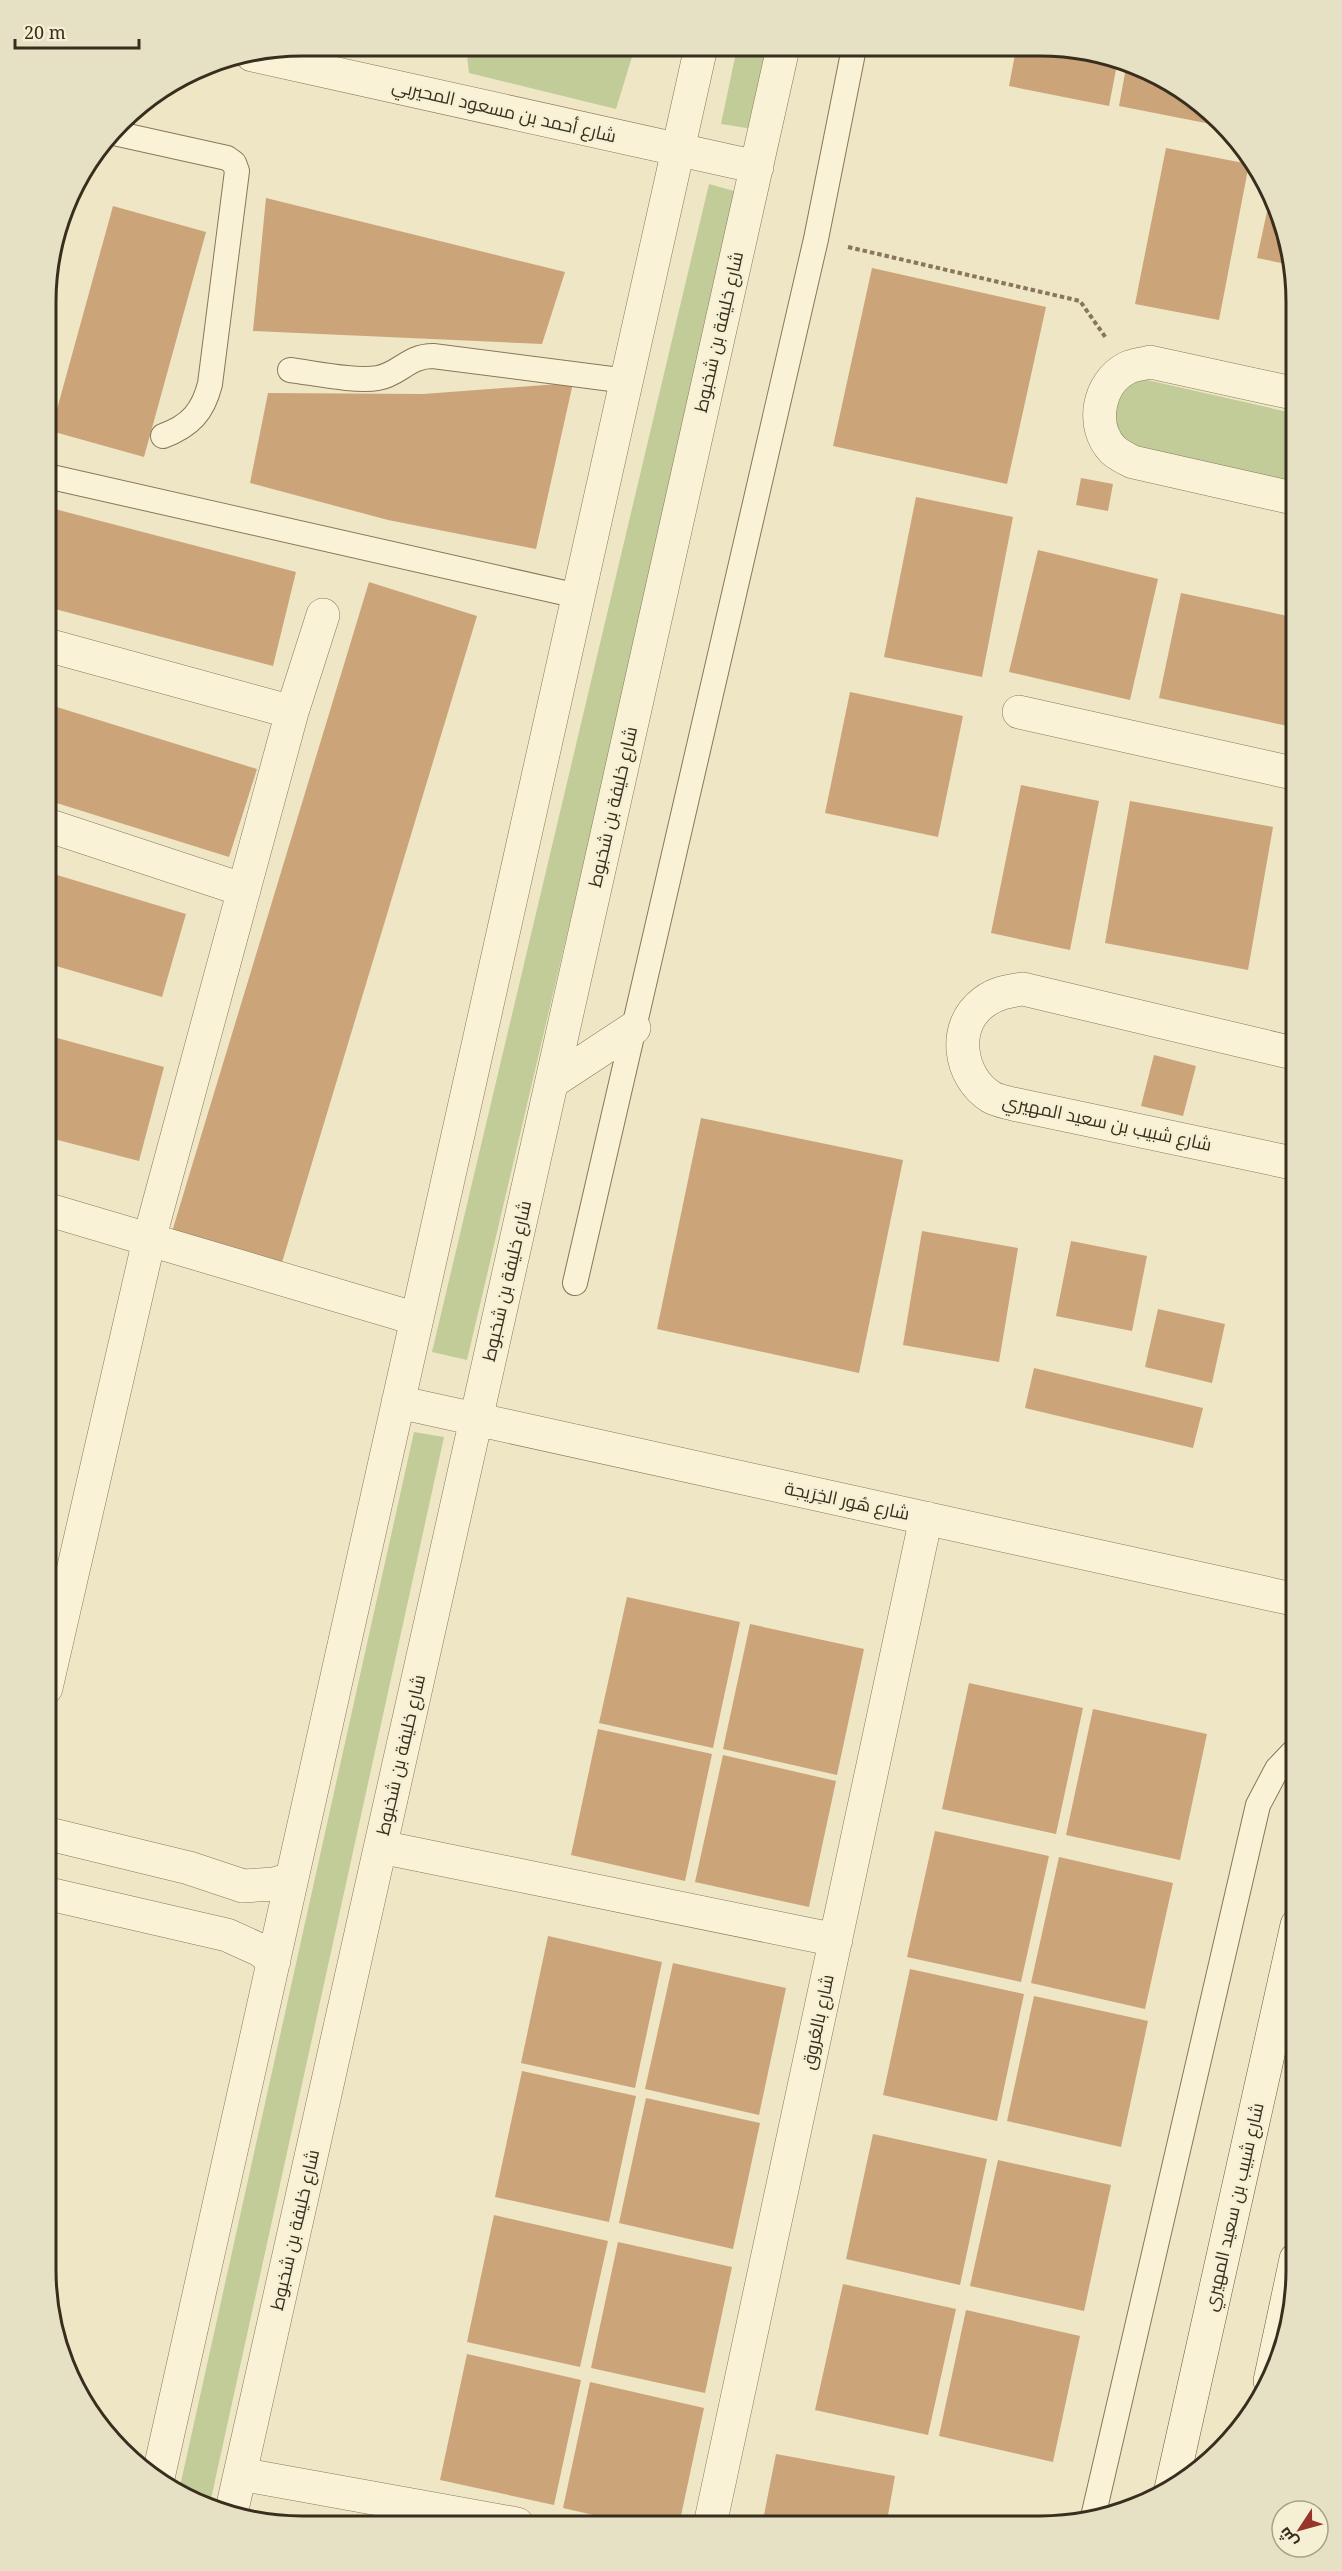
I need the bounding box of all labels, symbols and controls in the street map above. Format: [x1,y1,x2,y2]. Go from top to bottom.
scale bar [15,12,140,50]
text: 20 m [24,20,66,44]
street label: شارع أحمد بن مسعود المحيربي [389,73,619,150]
street label: شارع خليفة بن شخبوط [688,249,749,415]
street label: شارع خليفة بن شخبوط [582,724,643,890]
street label: شارع شبيب بن سعيد المهيري [1000,1088,1214,1159]
street label: شارع خليفة بن شخبوط [476,1198,537,1364]
street label: شارع هُور الخِرَيجة [782,1475,912,1526]
street label: شارع خليفة بن شخبوط [370,1672,431,1838]
street label: شارع بالعُروق [795,1972,840,2072]
street label: شارع شبيب بن سعيد المهيري [1197,2100,1272,2314]
street label: شارع خليفة بن شخبوط [264,2147,325,2313]
north arrow [1270,2499,1330,2559]
text: ش [1273,2523,1303,2553]

